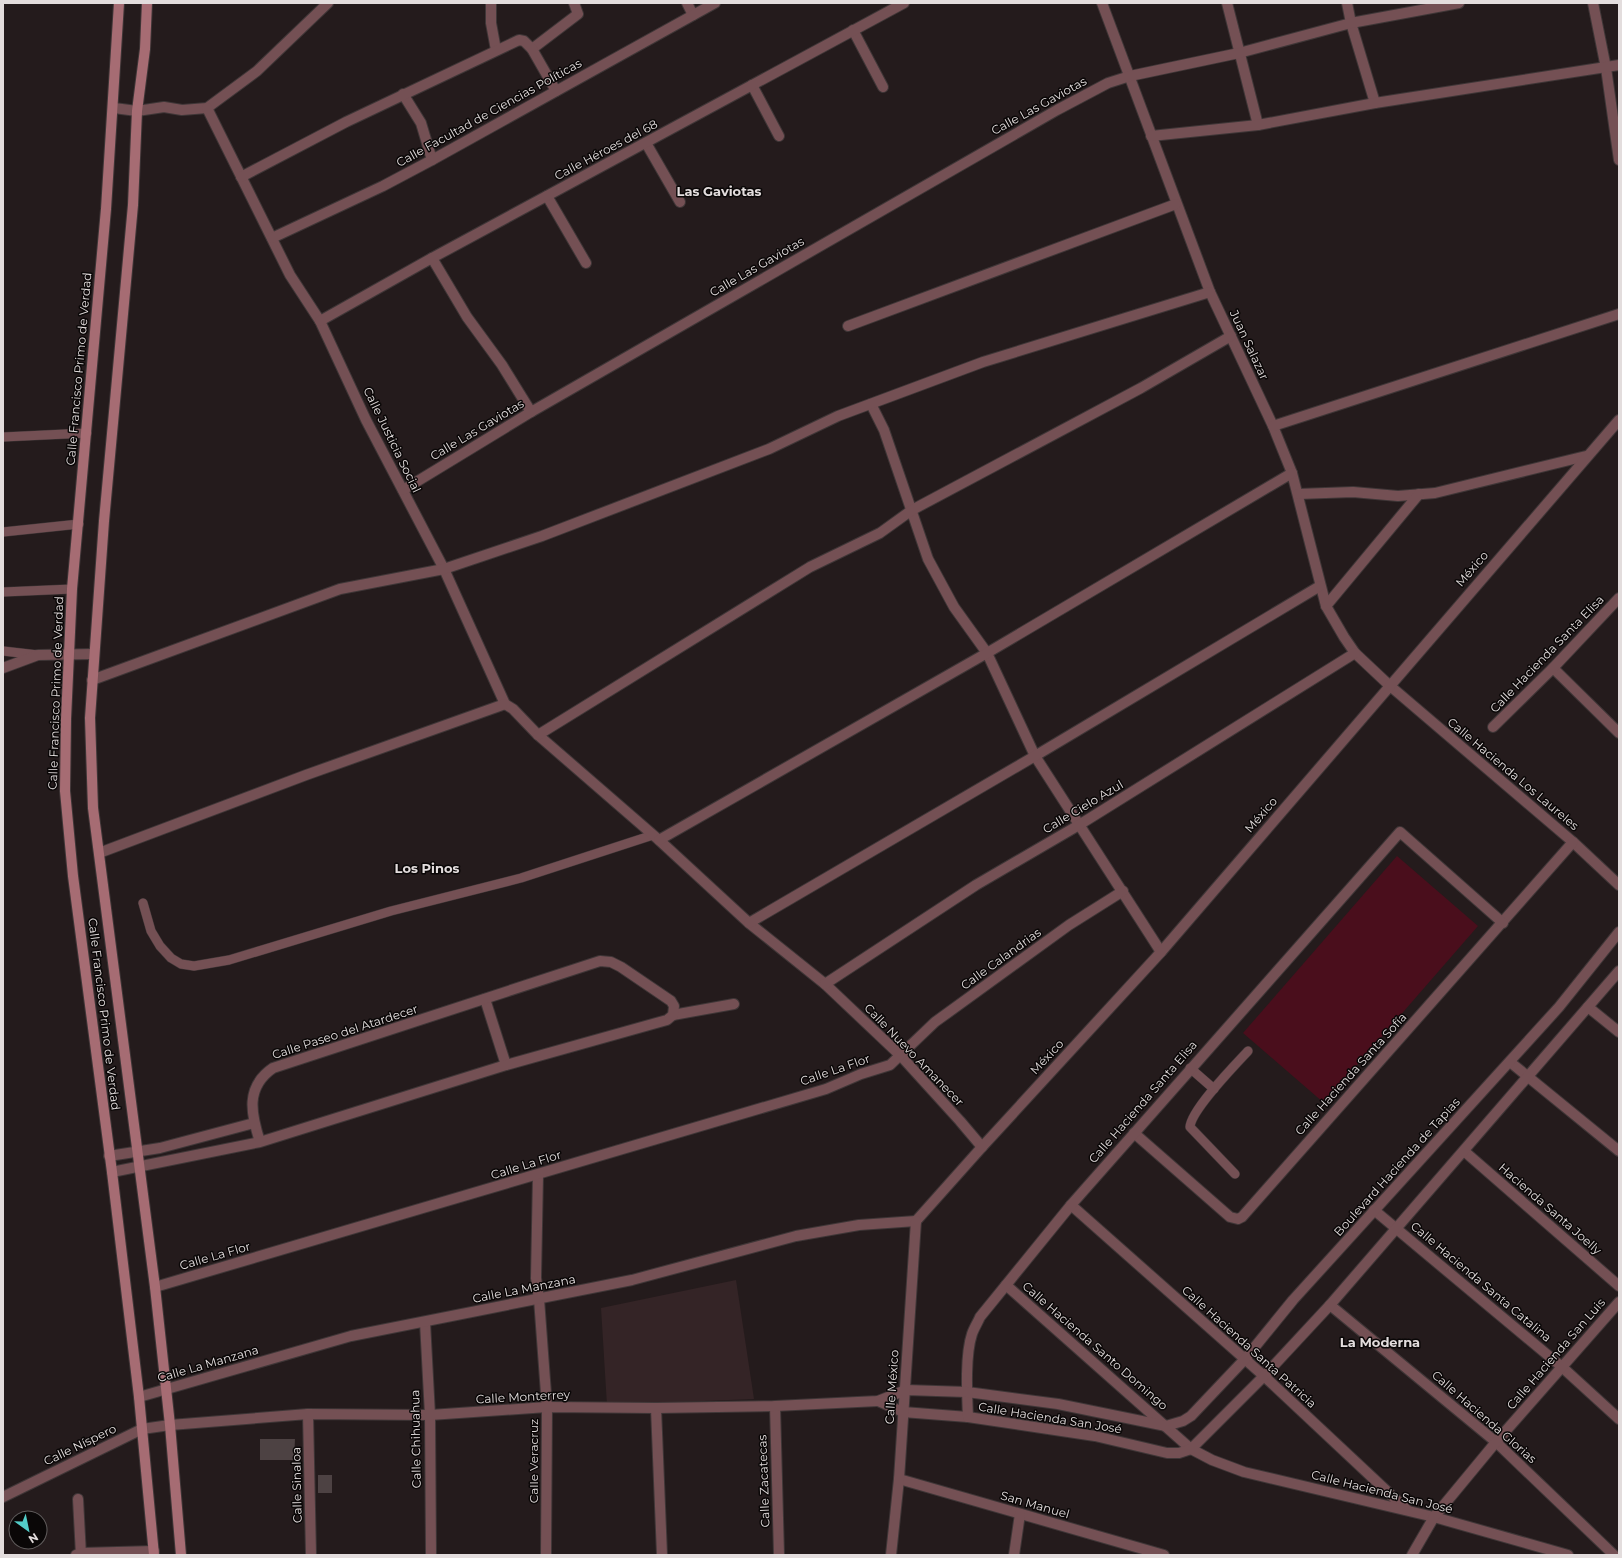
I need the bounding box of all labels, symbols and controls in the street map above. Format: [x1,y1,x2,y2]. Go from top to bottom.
street label: Calle Facultad de Ciencias Políticas [394,55,584,170]
street label: Calle Las Gaviotas [989,73,1089,138]
street label: Calle Héroes del 68 [552,116,660,183]
district label: Las Gaviotas [677,183,762,199]
street label: Calle Las Gaviotas [707,233,807,300]
street label: Calle Francisco Primo de Verdad [63,272,94,466]
street label: Juan Salazar [1226,307,1272,382]
street label: Calle Justicia Social [360,385,425,495]
street label: Calle Las Gaviotas [427,396,526,463]
street label: México [1452,548,1491,590]
street label: Calle Hacienda Santa Elisa [1486,592,1607,716]
street label: Calle Francisco Primo de Verdad [45,596,66,790]
street label: Calle Hacienda Los Laureles [1445,714,1582,833]
street label: Calle Cielo Azul [1040,777,1126,837]
street label: México [1241,794,1280,836]
district label: Los Pinos [395,860,459,876]
street label: Calle Francisco Primo de Verdad [85,917,124,1111]
street label: Calle Calandrias [958,924,1044,993]
street label: Calle Nuevo Amanecer [861,1000,967,1109]
street label: Calle Paseo del Atardecer [270,1001,420,1062]
street label: Calle Hacienda Santa Sofía [1292,1009,1410,1138]
street label: México [1027,1036,1067,1077]
street label: Calle Hacienda Santa Elisa [1085,1037,1200,1166]
street label: Calle La Flor [798,1051,872,1088]
street label: Boulevard Hacienda de Tapias [1330,1094,1463,1239]
street label: Calle La Flor [489,1147,563,1182]
street label: Hacienda Santa Joelly [1496,1160,1605,1258]
street label: Calle Hacienda Santa Catalina [1408,1218,1555,1345]
street label: Calle La Flor [178,1238,252,1273]
street label: Calle La Manzana [471,1271,577,1306]
street label: Calle Hacienda Santo Domingo [1019,1278,1171,1413]
street label: Calle Hacienda Santa Patricia [1179,1282,1320,1411]
street label: Calle Hacienda San Luis [1503,1295,1608,1412]
district label: La Moderna [1340,1334,1420,1350]
street label: Calle La Manzana [155,1342,260,1385]
street label: Calle México [881,1349,902,1425]
street label: Calle Hacienda Glorias [1429,1367,1540,1466]
street label: Calle Monterrey [475,1387,571,1406]
street label: Calle Chihuahua [407,1390,424,1488]
street label: Calle Hacienda San José [977,1399,1123,1436]
street label: Calle Veracruz [526,1419,541,1503]
street label: Calle Níspero [41,1421,118,1469]
street label: Calle Zacatecas [754,1434,773,1528]
street label: Calle Sinaloa [288,1447,305,1523]
street label: Calle Hacienda San José [1310,1467,1454,1516]
street label: San Manuel [999,1488,1071,1522]
north arrow [8,1510,48,1550]
text: N [26,1530,41,1547]

